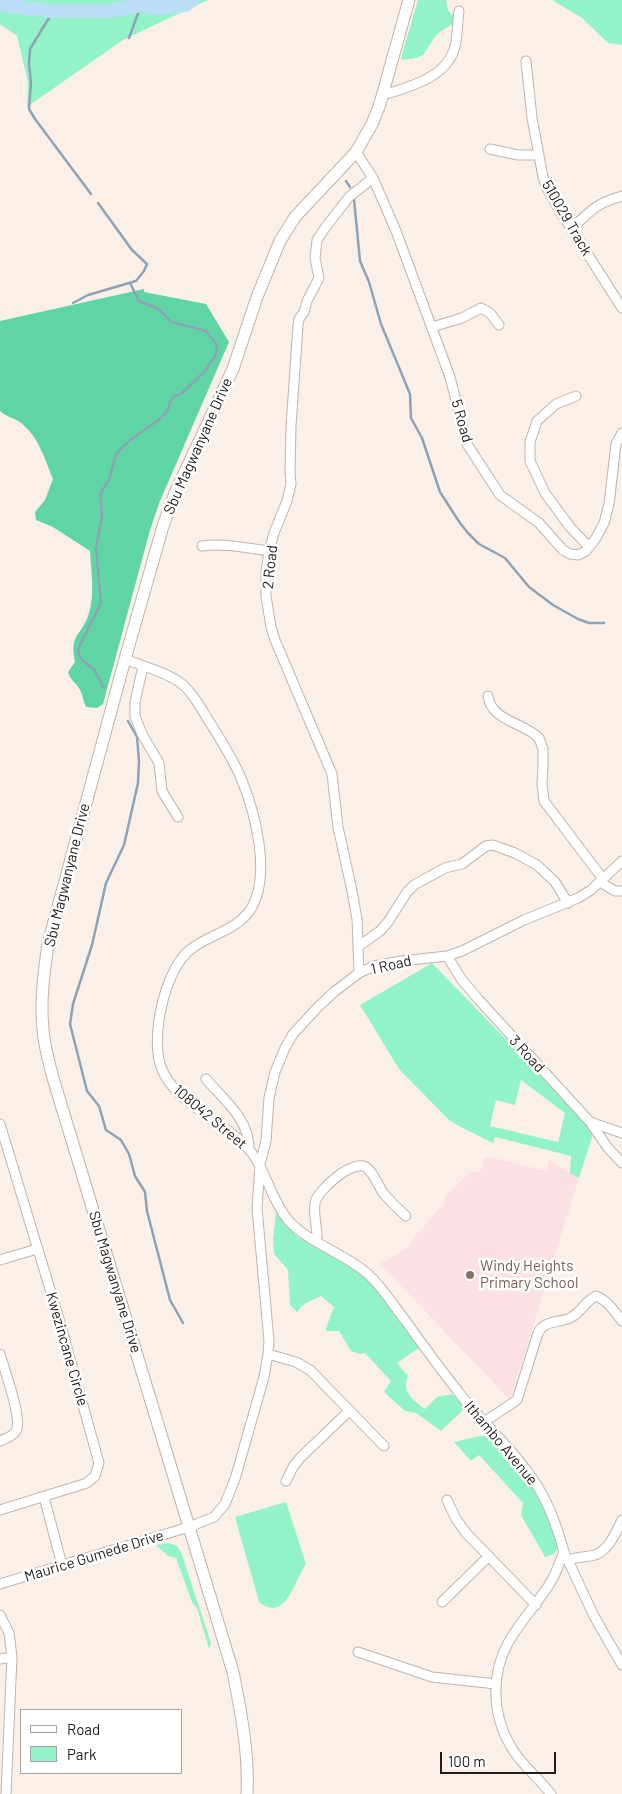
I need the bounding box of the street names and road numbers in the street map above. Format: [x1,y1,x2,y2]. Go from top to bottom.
street label: 510029 Track [538,177,596,259]
street label: Sbu Magwanyane Drive [160,375,236,517]
street label: 5 Road [447,397,477,445]
street label: 2 Road [259,544,281,590]
street label: Sbu Magwanyane Drive [40,801,94,949]
street label: 1 Road [369,952,413,978]
street label: 3 Road [505,1032,549,1076]
street label: 108042 Street [170,1081,250,1153]
street label: Sbu Magwanyane Drive [85,1209,145,1355]
street label: Kwezincane Circle [42,1290,92,1408]
street label: Ithambo Avenue [461,1397,541,1489]
street label: Maurice Gumede Drive [22,1526,166,1586]

